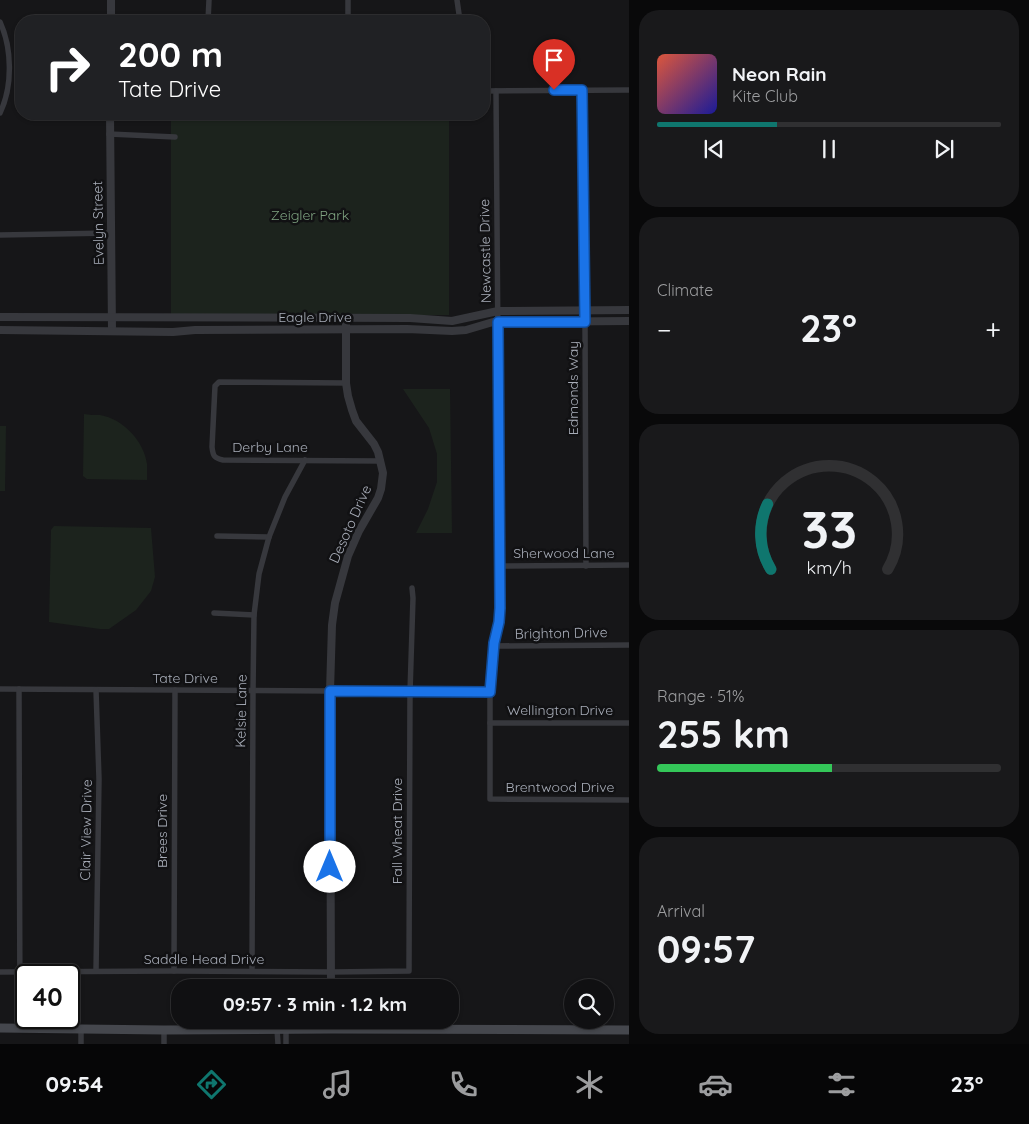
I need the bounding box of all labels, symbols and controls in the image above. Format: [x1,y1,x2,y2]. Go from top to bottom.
text: 200 m [118,32,223,76]
icon: right [35,35,100,100]
pin [533,39,575,90]
icon: arrive [540,46,568,74]
text: Neon Rain [732,62,827,86]
text: Tate Drive [118,75,221,103]
text: Kite Club [732,86,798,106]
icon: previous [700,135,728,163]
icon: pause [815,135,843,163]
icon: next [930,135,958,163]
street label: Evelyn Street [88,181,108,265]
street label: Newcastle Drive [475,199,495,303]
park label: Zeigler Park [271,206,349,224]
text: Climate [657,280,713,300]
text: 23° [800,304,857,352]
street label: Eagle Drive [278,308,352,326]
text: − [657,312,672,347]
text: + [985,312,1001,347]
street label: Edmonds Way [564,341,582,435]
street label: Derby Lane [232,438,308,456]
street label: Desoto Drive [325,482,375,566]
text: 33 [801,496,857,561]
street label: Sherwood Lane [513,544,615,562]
text: km/h [806,556,852,578]
street label: Brighton Drive [514,623,608,643]
street label: Tate Drive [152,669,218,687]
street label: Kelsie Lane [231,674,251,748]
text: Range · 51% [657,686,744,706]
street label: Wellington Drive [507,701,613,719]
text: 255 km [657,710,790,758]
street label: Fall Wheat Drive [388,778,406,884]
street label: Brentwood Drive [506,778,615,796]
street label: Clair View Drive [76,779,96,881]
street label: Brees Drive [153,794,171,868]
position arrow [303,840,355,892]
text: Arrival [657,901,705,921]
text: 09:57 [657,925,755,973]
street label: Saddle Head Drive [144,950,264,968]
speed limit sign: 40 [15,964,80,1029]
map controls [564,979,614,1029]
button: search [564,979,614,1029]
text: 09:57 · 3 min · 1.2 km [223,992,407,1016]
icon: directions [194,1067,229,1102]
icon: music [320,1067,355,1102]
icon: phone [446,1067,481,1102]
icon: climate [572,1067,607,1102]
icon: car [698,1067,733,1102]
icon: filters [824,1067,859,1102]
text: 09:54 [46,1070,103,1098]
text: 23° [950,1070,983,1098]

